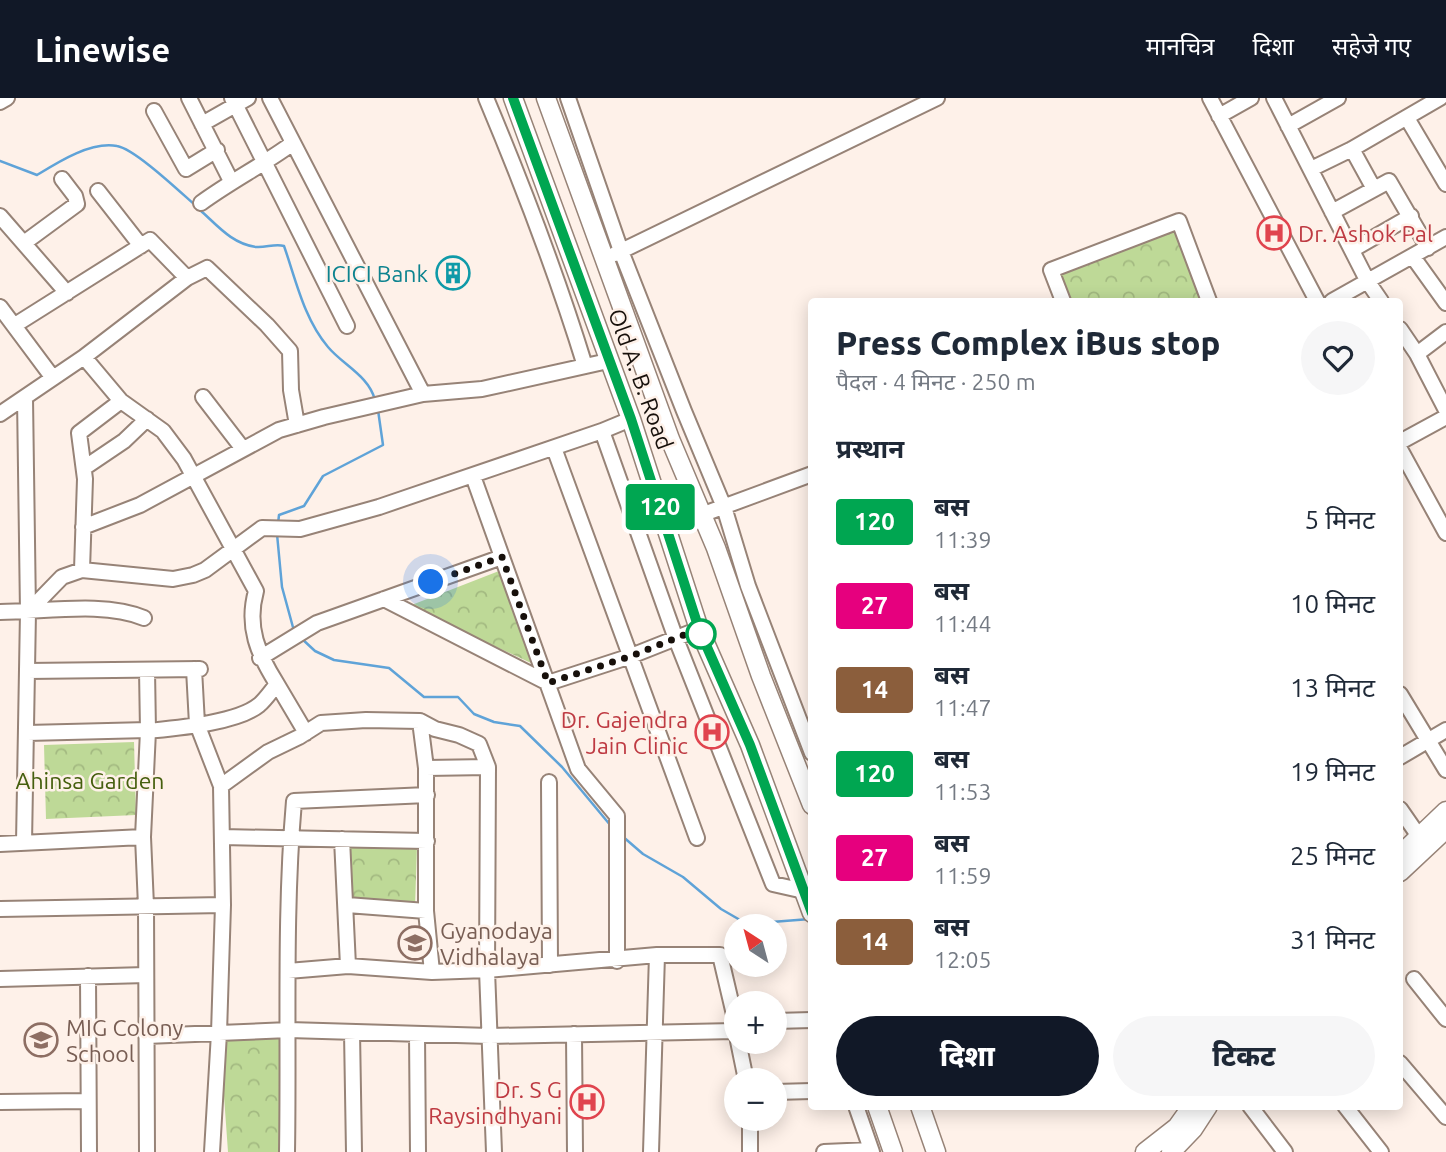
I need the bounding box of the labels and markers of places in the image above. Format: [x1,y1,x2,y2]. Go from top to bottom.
hospital icon: Dr. Ashok Pal [1255,214,1293,252]
place label: Dr. Ashok Pal [1298,221,1433,246]
building icon: ICICI Bank [434,254,472,292]
place label: ICICI Bank [326,261,428,286]
unlabelled marker [686,619,716,649]
place label: Dr. Gajendra Jain Clinic [561,707,688,758]
hospital icon: Dr. Gajendra Jain Clinic [693,713,731,751]
place label: Gyanodaya Vidhalaya [440,918,553,969]
school or university icon: Gyanodaya Vidhalaya [396,924,434,962]
place label: MIG Colony School [66,1015,183,1066]
school or university icon: MIG Colony School [22,1021,60,1059]
place label: Dr. S G Raysindhyani [428,1077,562,1128]
hospital icon: Dr. S G Raysindhyani [568,1083,606,1121]

